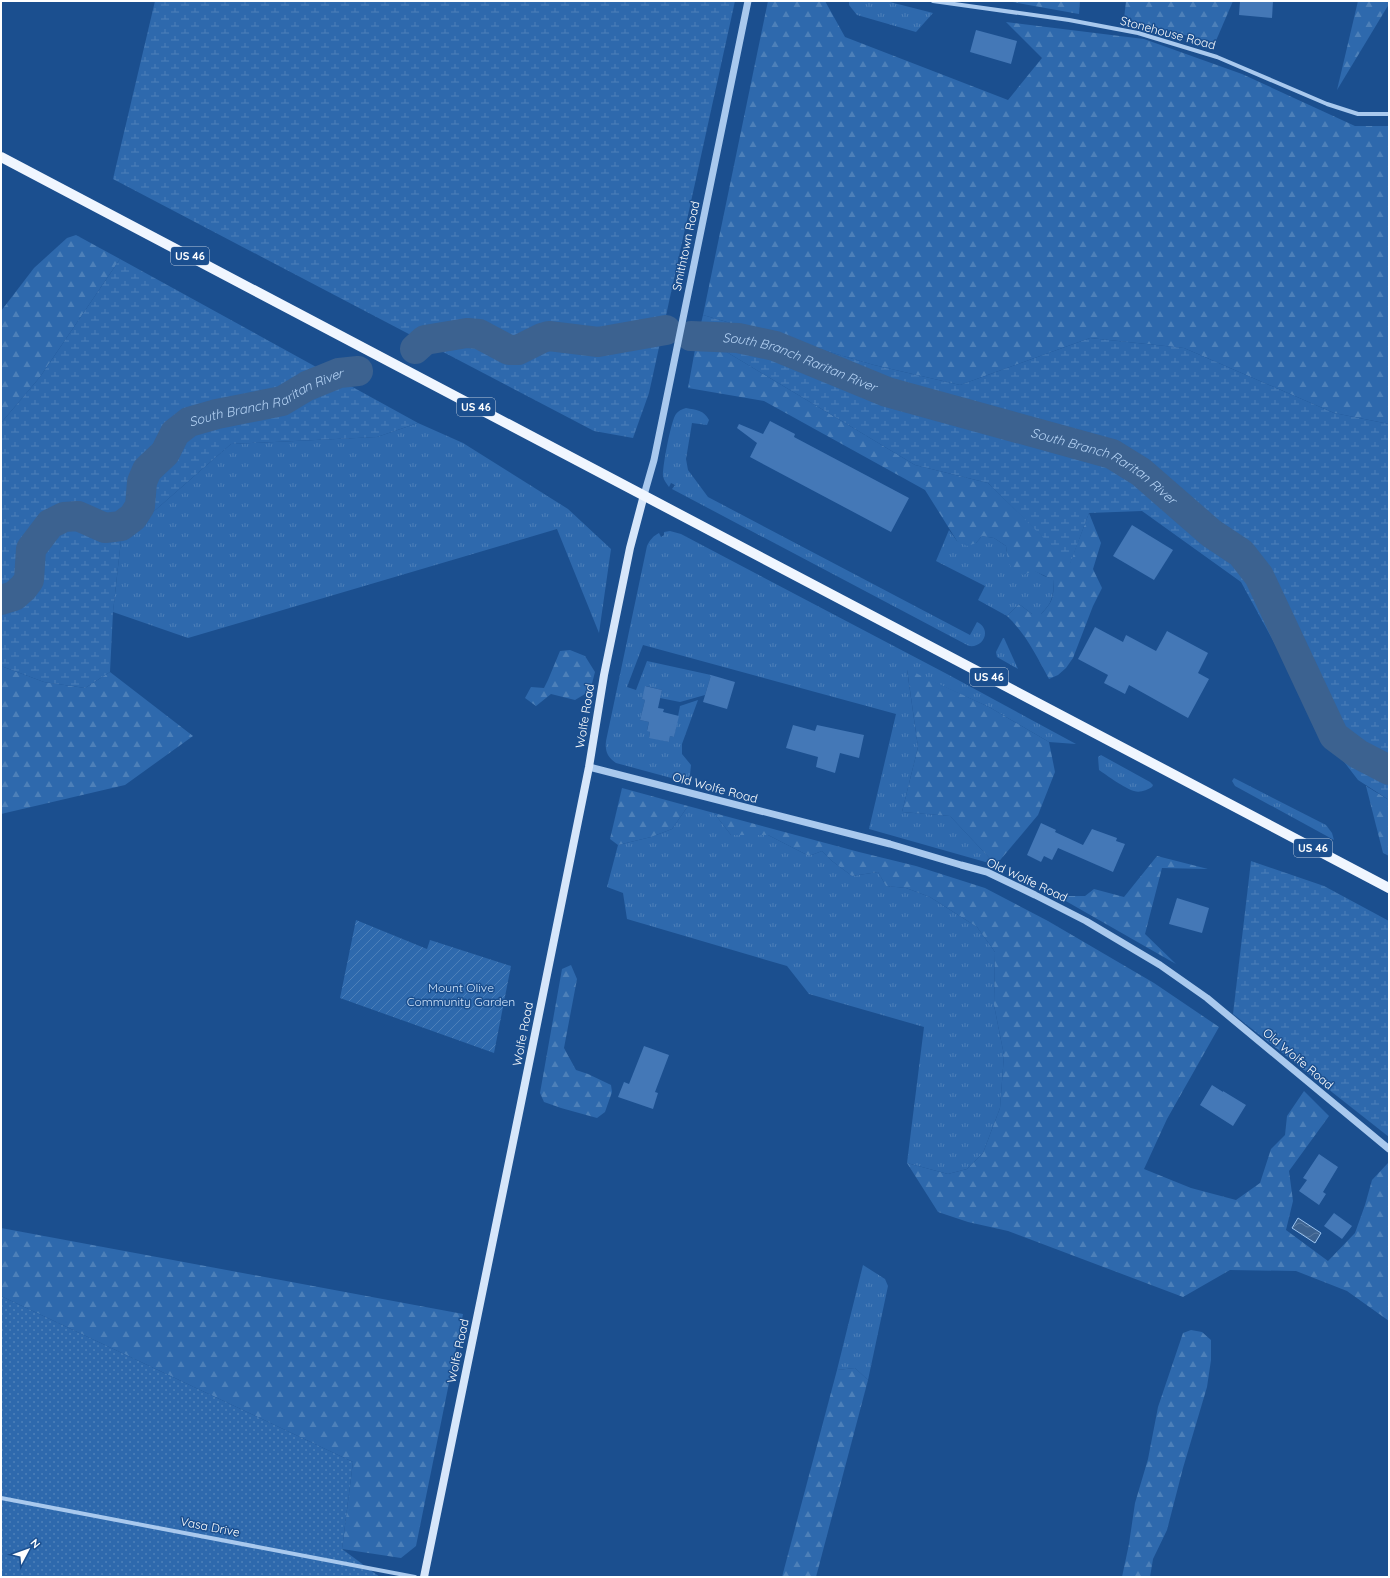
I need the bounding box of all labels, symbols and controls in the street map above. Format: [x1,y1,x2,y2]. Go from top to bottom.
street label: Stonehouse Road [1119,13,1217,52]
street label: Smithtown Road [669,200,702,292]
road number: US 46 [171,247,209,265]
water label: South Branch Raritan River [722,329,881,396]
water label: South Branch Raritan River [187,364,346,430]
road number: US 46 [457,398,495,416]
water label: South Branch Raritan River [1029,424,1182,509]
road number: US 46 [970,668,1008,686]
street label: Wolfe Road [572,683,597,749]
street label: Old Wolfe Road [671,769,759,806]
road number: US 46 [1294,839,1332,857]
street label: Old Wolfe Road [984,854,1070,905]
park label: Mount Olive Community Garden [407,980,515,1009]
street label: Wolfe Road [509,1001,536,1067]
street label: Old Wolfe Road [1260,1025,1337,1092]
street label: Wolfe Road [443,1317,472,1384]
street label: Vasa Drive [179,1513,241,1540]
north arrow [8,1530,48,1570]
text: N [28,1536,43,1551]

